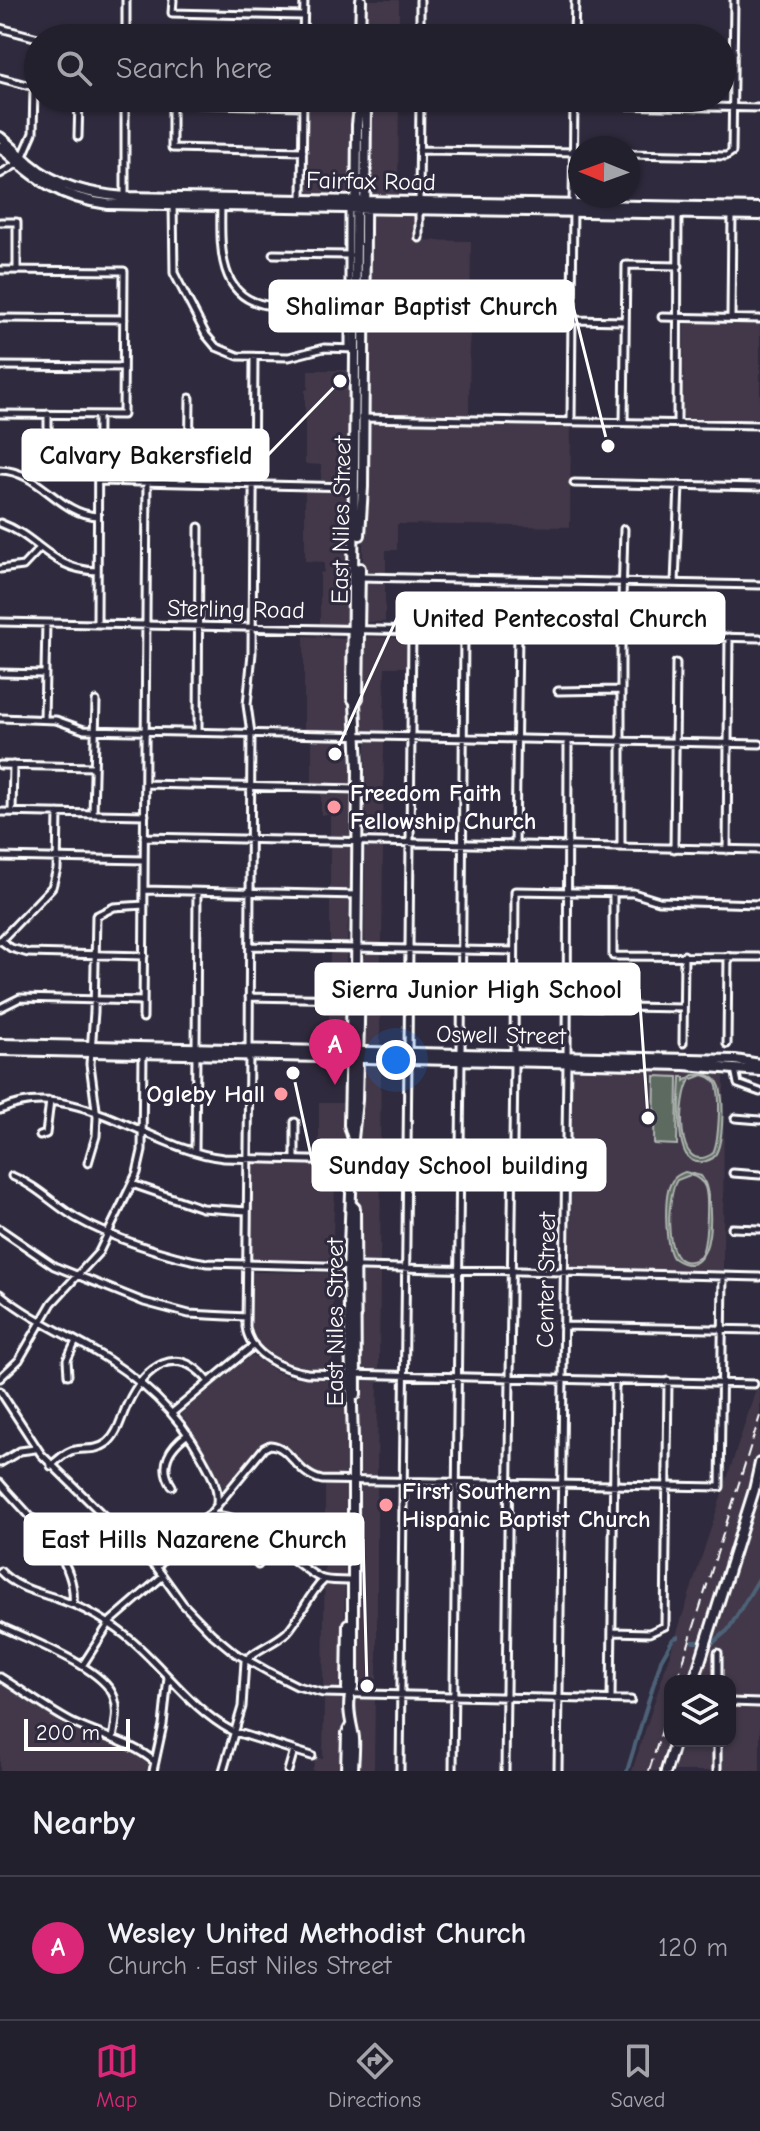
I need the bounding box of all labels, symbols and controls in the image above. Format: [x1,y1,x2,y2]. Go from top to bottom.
search box [24,24,736,112]
icon: search [52,46,96,90]
text: Search here [116,51,272,86]
north arrow [568,136,640,208]
street label: Fairfax Road [306,166,436,196]
callout: Shalimar Baptist Church [270,281,573,331]
text: Shalimar Baptist Church [286,292,558,322]
callout: Calvary Bakersfield [23,430,268,480]
street label: East Niles Street [326,434,356,604]
text: Calvary Bakersfield [39,441,253,471]
callout: United Pentecostal Church [397,593,724,643]
street label: Sterling Road [167,594,305,624]
text: United Pentecostal Church [413,604,707,634]
place label: Freedom Faith Fellowship Church [350,779,537,835]
marker: Freedom Faith Fellowship Church [325,798,343,816]
callout: Sierra Junior High School [316,964,639,1014]
text: Sierra Junior High School [332,975,622,1005]
pin: A [309,1019,361,1085]
street label: Oswell Street [436,1020,567,1050]
your location [376,1040,416,1080]
place label: Ogleby Hall [147,1080,265,1108]
marker: Ogleby Hall [272,1085,290,1103]
callout: Sunday School building [313,1140,605,1190]
text: Sunday School building [329,1151,589,1181]
street label: Center Street [531,1211,561,1348]
street label: East Niles Street [321,1237,349,1406]
place label: First Southern Hispanic Baptist Church [402,1477,651,1533]
marker: First Southern Hispanic Baptist Church [377,1496,395,1514]
callout: East Hills Nazarene Church [25,1514,363,1564]
text: East Hills Nazarene Church [41,1525,347,1555]
map controls [664,1675,736,1747]
button: layers [664,1675,736,1747]
scale bar [24,1715,130,1751]
text: 200 m [36,1720,100,1746]
text: Nearby [32,1803,135,1843]
text: Wesley United Methodist Church [108,1916,526,1951]
text: A [51,1933,65,1963]
text: 120 m [658,1933,728,1963]
text: Church · East Niles Street [108,1951,392,1981]
tab: Map [95,2039,139,2113]
tab: Directions [328,2039,421,2113]
tab: Saved [610,2039,665,2113]

